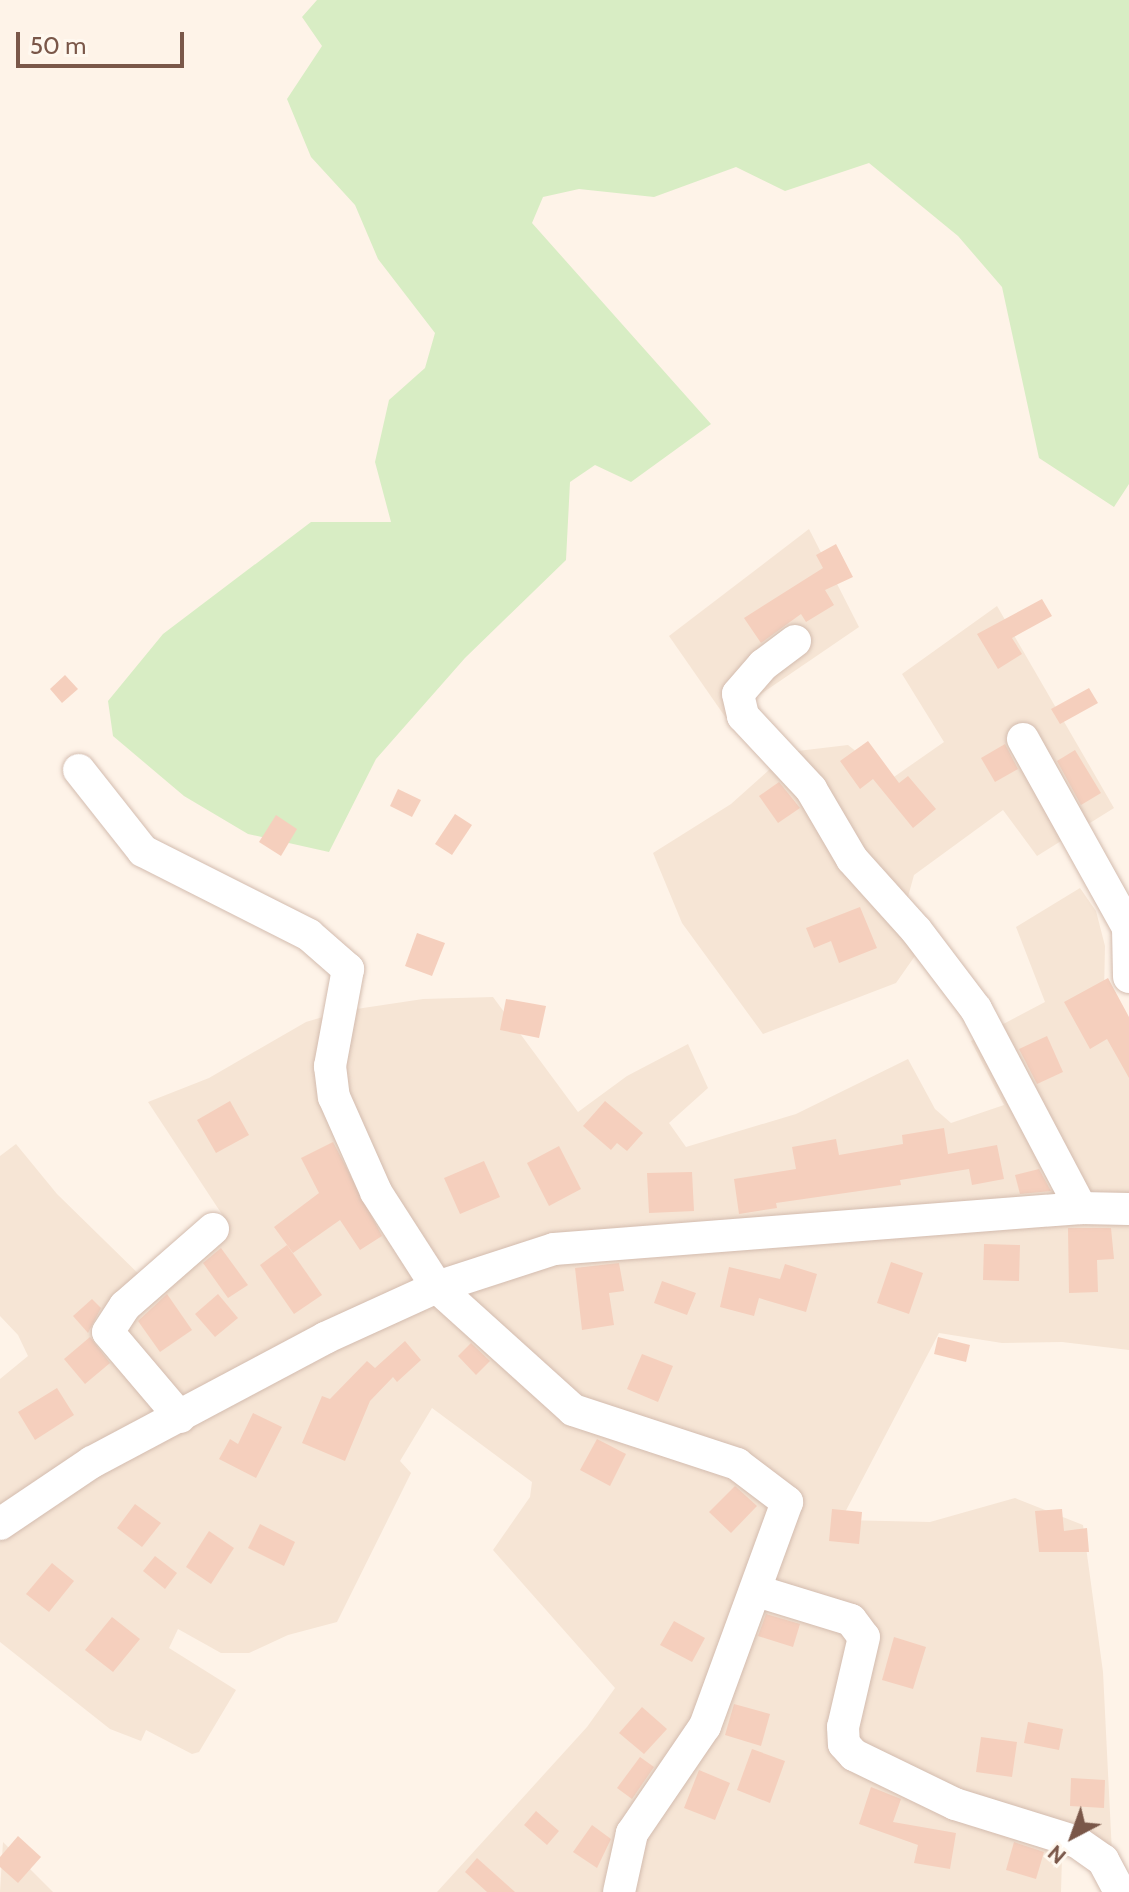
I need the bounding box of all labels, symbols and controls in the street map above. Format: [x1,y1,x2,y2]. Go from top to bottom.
scale bar [20,16,188,66]
text: 50 m [30,31,86,60]
north arrow [1033,1796,1113,1876]
text: N [1042,1839,1072,1870]

